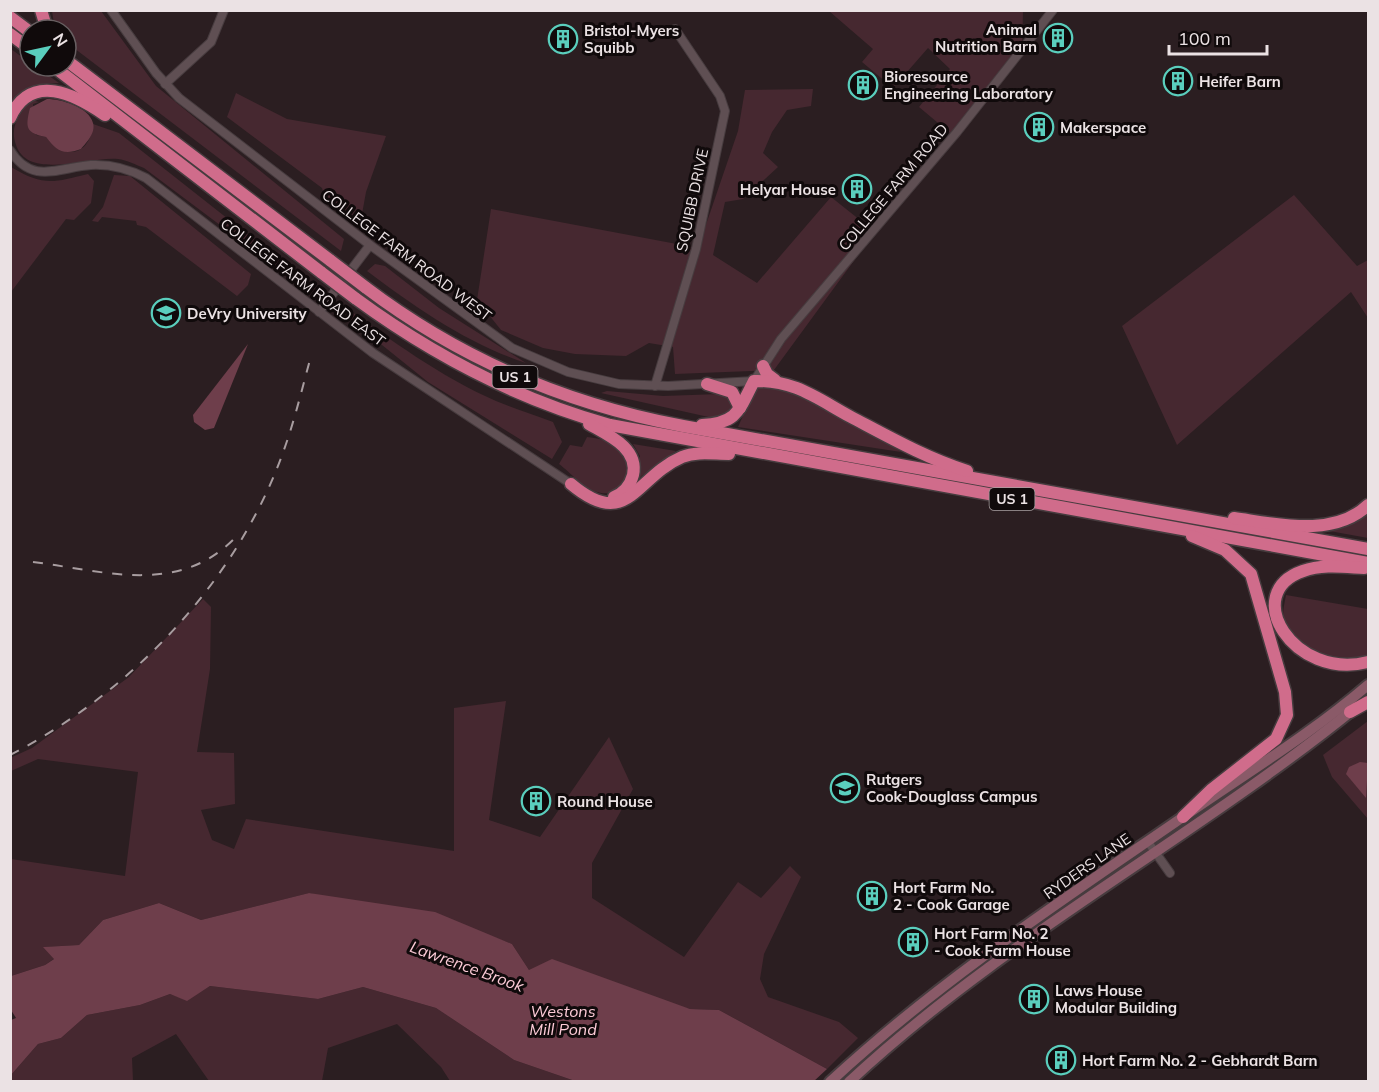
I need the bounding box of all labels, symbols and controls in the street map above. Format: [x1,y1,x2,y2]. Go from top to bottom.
north arrow [18,18,78,78]
scale bar [1169,18,1266,56]
place label: Animal Nutrition Barn [935,20,1037,56]
place label: Bristol-Myers Squibb [584,21,679,57]
building icon: Animal Nutrition Barn [1042,22,1074,54]
building icon: Bristol-Myers Squibb [547,23,579,55]
text: 100 m [1178,27,1231,50]
text: N [49,29,72,50]
building icon: Heifer Barn [1162,65,1194,97]
place label: Bioresource Engineering Laboratory [884,67,1054,103]
building icon: Bioresource Engineering Laboratory [847,69,879,101]
place label: Heifer Barn [1199,72,1281,91]
building icon: Makerspace [1023,111,1055,143]
place label: Makerspace [1060,118,1146,137]
street label: COLLEGE FARM ROAD [834,120,952,254]
street label: SQUIBB DRIVE [672,147,712,253]
building icon: Helyar House [841,173,873,205]
place label: Helyar House [740,180,836,199]
street label: COLLEGE FARM ROAD WEST [318,185,496,325]
street label: COLLEGE FARM ROAD EAST [217,214,389,350]
school or university icon: DeVry University [150,297,182,329]
place label: DeVry University [187,304,308,323]
road number: US 1 [492,366,538,388]
road number: US 1 [990,488,1034,510]
place label: Rutgers Cook-Douglass Campus [866,770,1037,806]
school or university icon: Rutgers Cook-Douglass Campus [829,772,861,804]
building icon: Round House [520,785,552,817]
place label: Round House [557,792,653,811]
street label: RYDERS LANE [1040,829,1134,903]
place label: Hort Farm No. 2 - Cook Garage [893,878,1010,914]
building icon: Hort Farm No. 2 - Cook Garage [856,880,888,912]
place label: Hort Farm No. 2 - Cook Farm House [934,924,1071,960]
building icon: Hort Farm No. 2 - Cook Farm House [897,926,929,958]
water label: Lawrence Brook [407,936,527,996]
place label: Laws House Modular Building [1055,981,1177,1017]
building icon: Laws House Modular Building [1018,983,1050,1015]
water label: Westons Mill Pond [529,1001,597,1039]
building icon: Hort Farm No. 2 - Gebhardt Barn [1045,1044,1077,1076]
place label: Hort Farm No. 2 - Gebhardt Barn [1082,1051,1318,1070]

